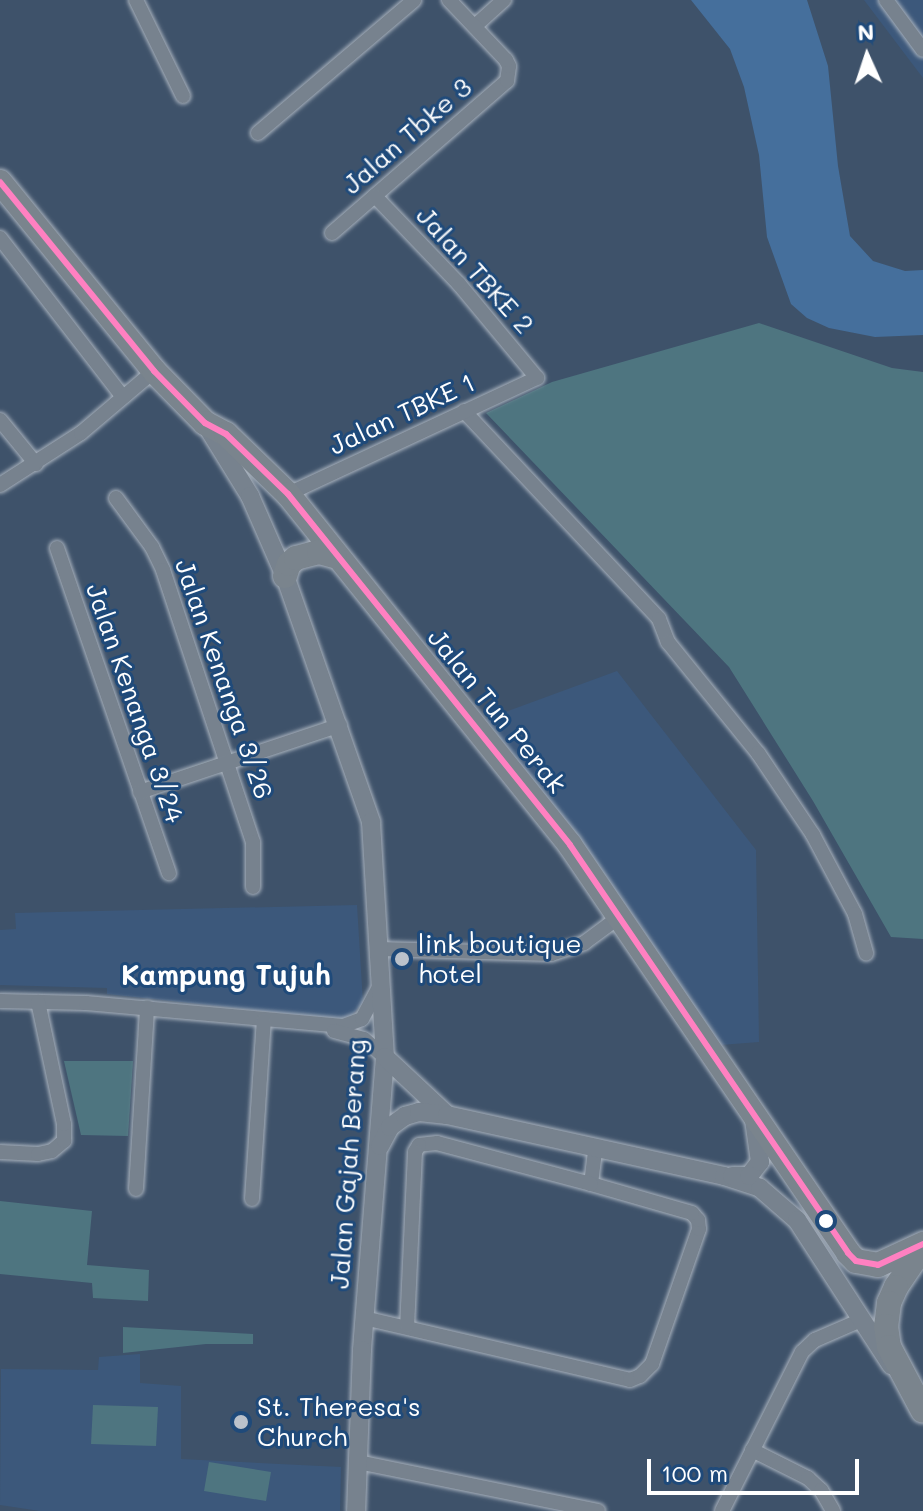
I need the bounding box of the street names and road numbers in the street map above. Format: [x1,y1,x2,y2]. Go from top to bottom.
street label: Jalan Tbke 3 [336,72,478,200]
street label: Jalan TBKE 2 [410,200,540,340]
street label: Jalan TBKE 1 [324,367,480,461]
street label: Jalan Kenanga 3/26 [168,555,280,803]
street label: Jalan Kenanga 3/24 [79,579,191,827]
street label: Jalan Tun Perak [421,623,573,799]
street label: Jalan Gajah Berang [324,1038,372,1290]

